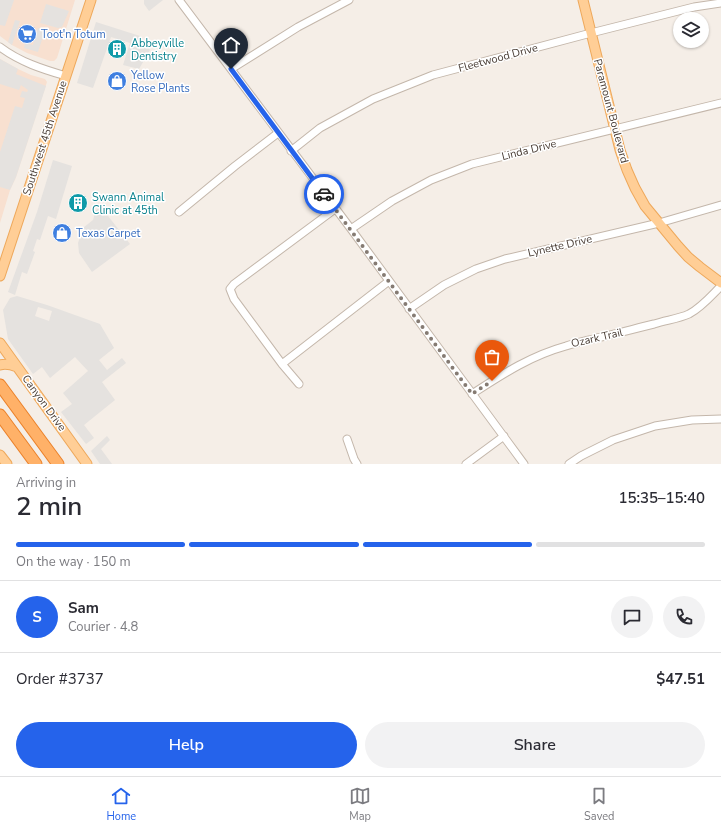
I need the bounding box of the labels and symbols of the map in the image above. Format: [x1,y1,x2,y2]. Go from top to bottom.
supermarket icon: Toot'n Totum [16,23,38,45]
place label: Toot'n Totum [41,27,106,42]
pin [214,28,248,69]
place label: Abbeyville Dentistry [131,36,184,64]
building icon: Abbeyville Dentistry [106,38,128,60]
street label: Fleetwood Drive [457,40,539,76]
street label: Paramount Boulevard [590,57,632,165]
place label: Yellow Rose Plants [130,68,190,96]
shop icon: Yellow Rose Plants [106,70,128,92]
street label: Southwest 45th Avenue [19,79,71,197]
street label: Linda Drive [500,136,558,164]
courier [304,174,344,214]
place label: Swann Animal Clinic at 45th [92,190,165,218]
building icon: Swann Animal Clinic at 45th [67,192,89,214]
shop icon: Texas Carpet [51,222,73,244]
place label: Texas Carpet [76,226,141,241]
street label: Lynette Drive [526,231,594,261]
street label: Ozark Trail [570,325,625,351]
pin [475,340,509,381]
street label: Canyon Drive [19,372,70,434]

